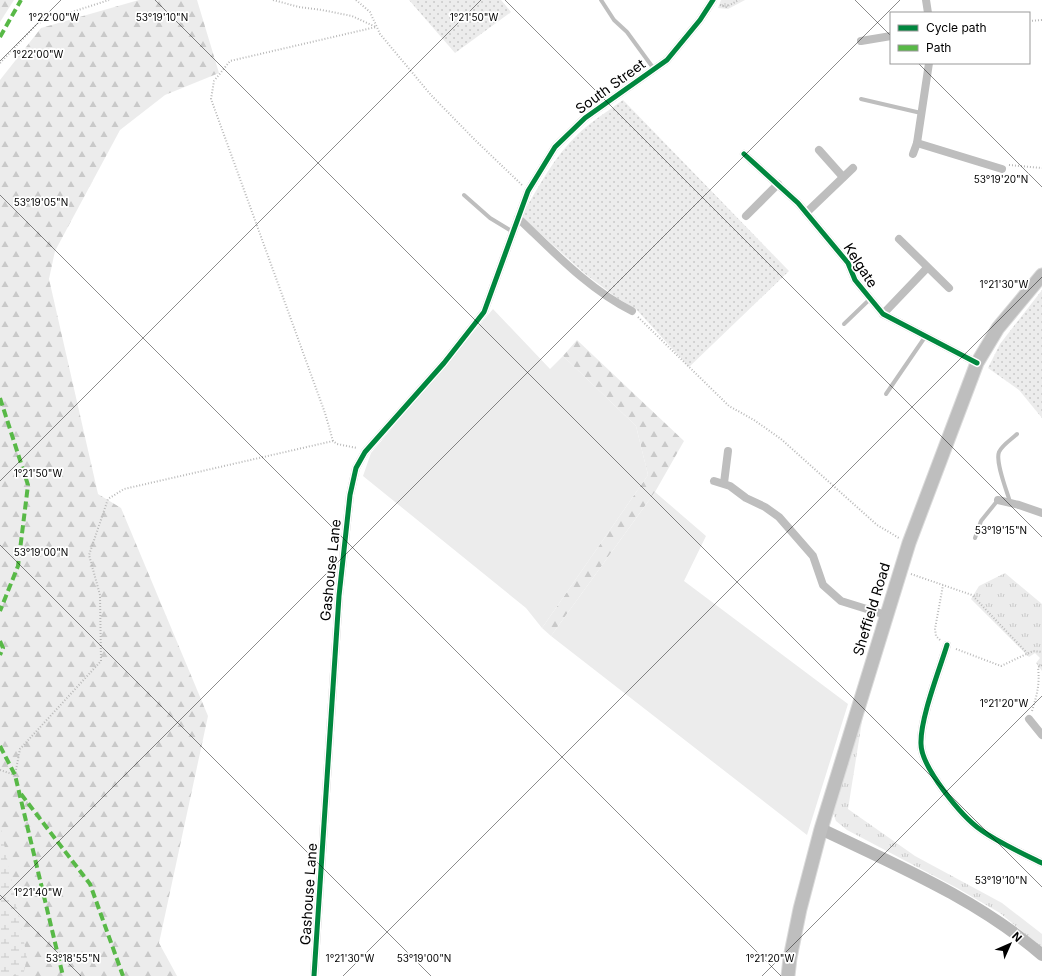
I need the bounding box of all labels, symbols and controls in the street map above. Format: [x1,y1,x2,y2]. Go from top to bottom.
text: 1°22'00"W [29,11,80,23]
text: 53°19'10"N [136,11,188,23]
text: 1°21'50"W [450,11,498,23]
legend [890,12,1030,64]
text: Cycle path [926,20,987,35]
text: Path [926,40,951,55]
text: 1°22'00"W [13,48,64,60]
street label: South Street [572,55,648,117]
text: 53°19'20"N [974,173,1028,185]
text: 53°19'05"N [14,196,68,208]
street label: Kelgate [840,240,882,290]
text: 1°21'30"W [980,278,1029,290]
text: 1°21'50"W [14,467,62,479]
street label: Gashouse Lane [316,518,344,622]
text: 53°19'15"N [975,524,1027,536]
text: 53°19'00"N [14,546,68,558]
street label: Sheffield Road [849,560,893,658]
text: 1°21'20"W [980,697,1028,709]
street label: Gashouse Lane [296,842,320,946]
text: 53°19'10"N [975,874,1027,886]
text: 1°21'40"W [14,886,62,898]
north arrow [990,924,1030,964]
text: N [1009,929,1025,945]
text: 53°18'55"N [46,952,100,964]
text: 1°21'30"W [326,952,375,964]
text: 53°19'00"N [397,952,451,964]
text: 1°21'20"W [746,952,794,964]

